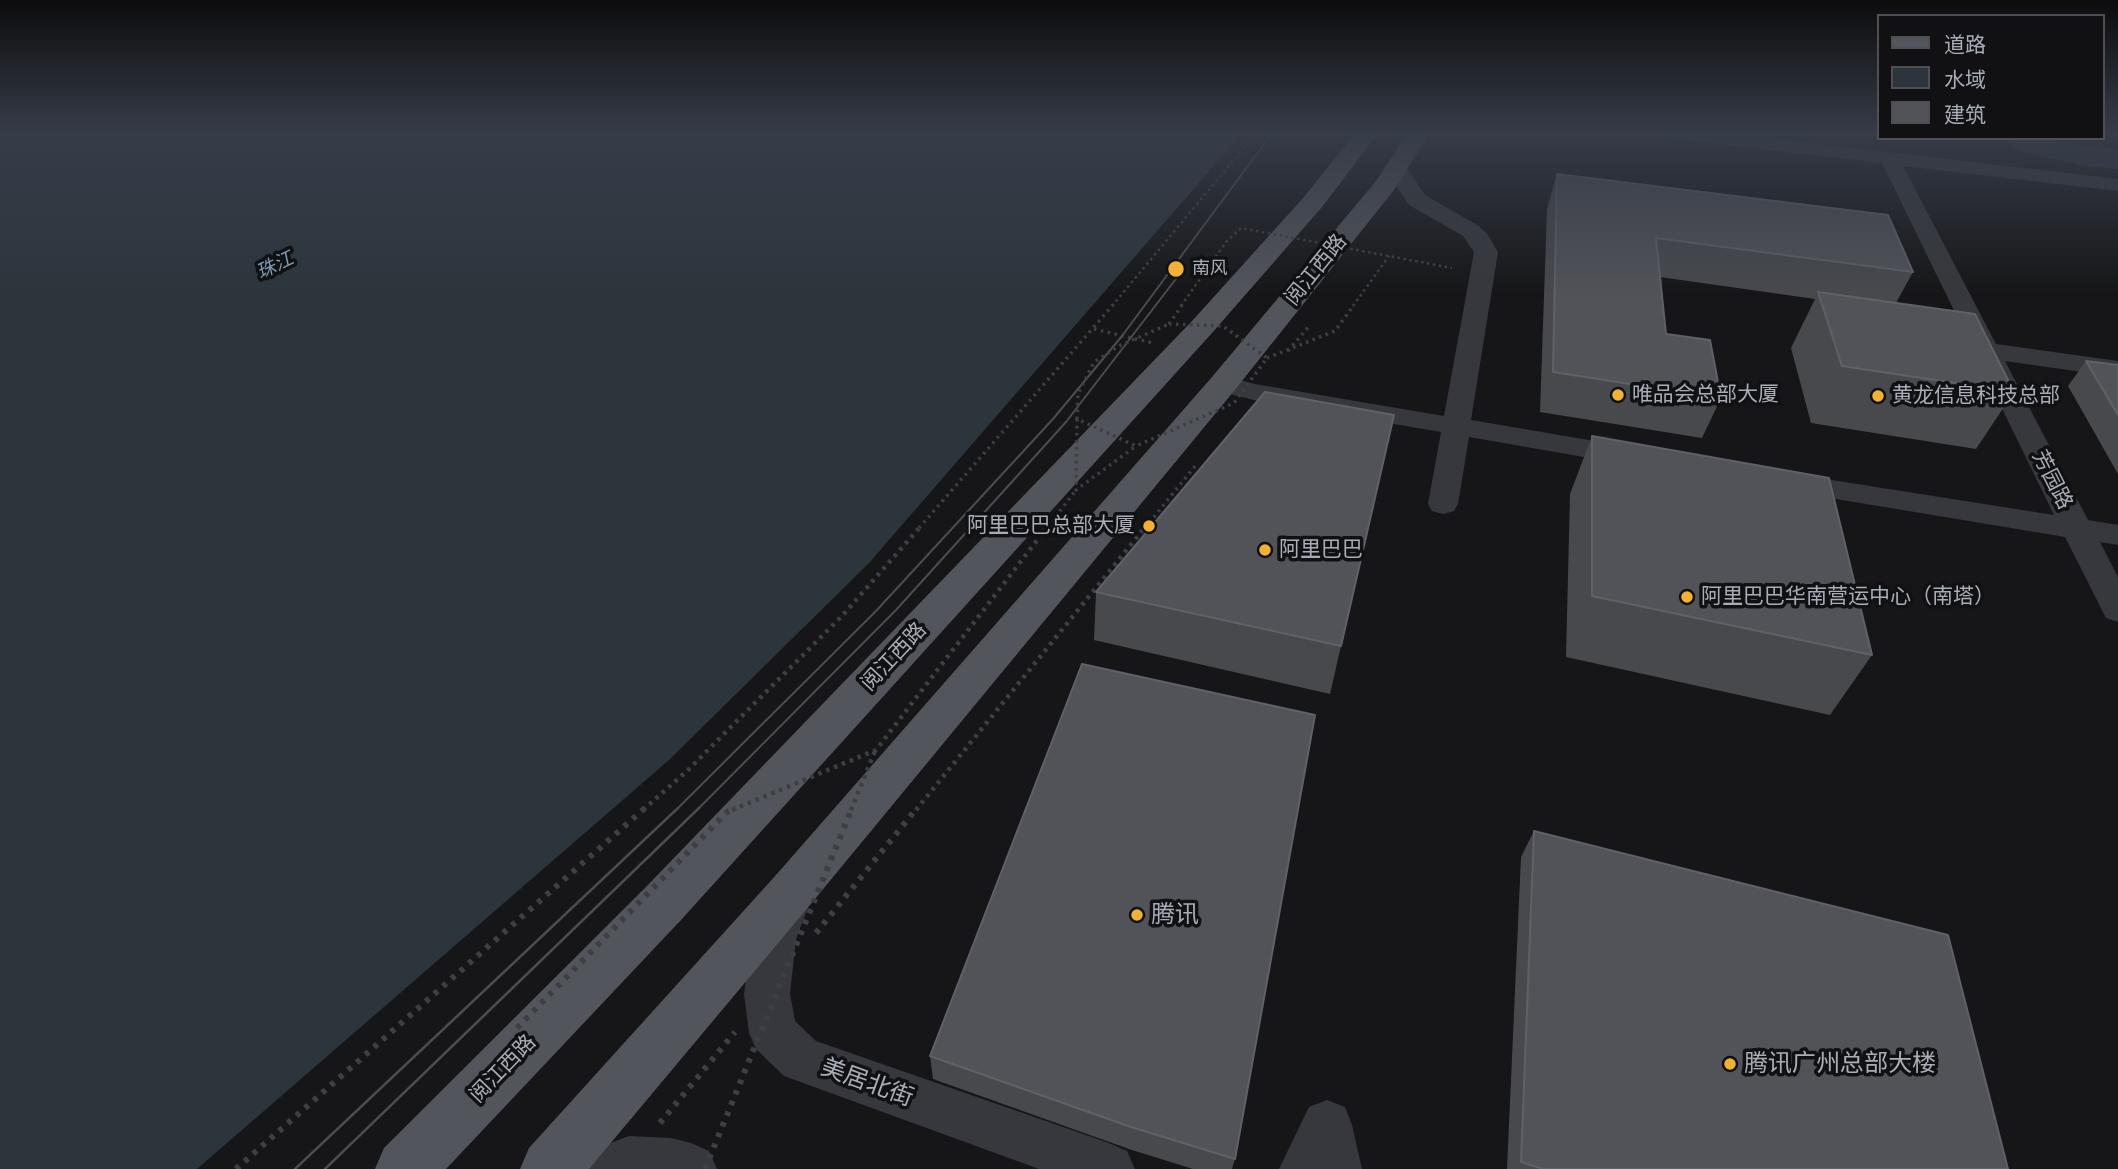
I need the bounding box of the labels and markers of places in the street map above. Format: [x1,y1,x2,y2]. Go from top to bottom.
place label: 南风 [1192,258,1228,280]
marker: 南风 [1166,259,1186,279]
place label: 唯品会总部大厦 [1632,382,1779,408]
place label: 黄龙信息科技总部 [1892,383,2060,409]
marker: 唯品会总部大厦 [1610,387,1626,403]
marker: 黄龙信息科技总部 [1870,388,1886,404]
place label: 阿里巴巴总部大厦 [967,513,1135,539]
marker: 阿里巴巴总部大厦 [1141,518,1157,534]
place label: 阿里巴巴 [1279,537,1363,563]
marker: 阿里巴巴 [1257,542,1273,558]
place label: 阿里巴巴华南营运中心（南塔） [1701,584,1995,610]
marker: 阿里巴巴华南营运中心（南塔） [1679,589,1695,605]
place label: 腾讯 [1151,901,1199,929]
marker: 腾讯 [1129,907,1145,923]
place label: 腾讯广州总部大楼 [1744,1050,1936,1078]
marker: 腾讯广州总部大楼 [1722,1056,1738,1072]

